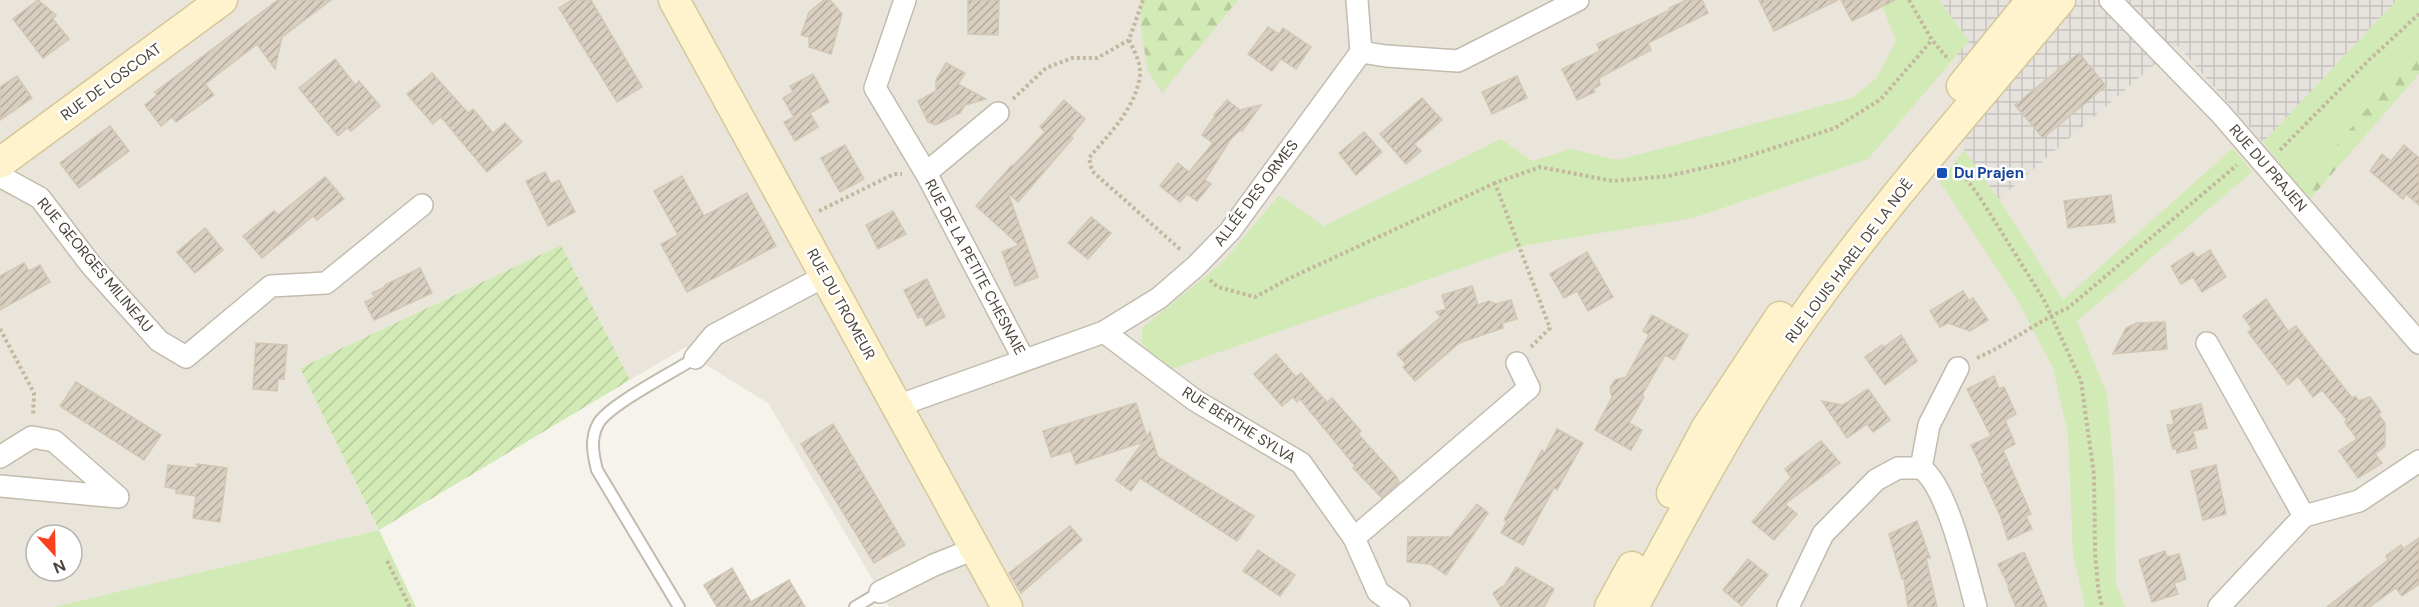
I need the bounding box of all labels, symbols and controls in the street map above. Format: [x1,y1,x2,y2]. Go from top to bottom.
street label: RUE DE LOSCOAT [57,39,165,125]
street label: RUE DU PRAJEN [2225,120,2311,216]
street label: ALLÉE DES ORMES [1209,135,1303,250]
place label: Du Prajen [1954,163,2024,183]
marker: Du Prajen [1935,166,1949,180]
street label: RUE LOUIS HAREL DE LA NOË [1781,175,1917,347]
street label: RUE DE LA PETITE CHESNAIE [920,176,1030,358]
street label: RUE GEORGES MILINEAU [33,194,157,336]
street label: RUE DU TROMEUR [802,245,880,363]
street label: RUE BERTHE SYLVA [1178,382,1300,468]
north arrow [24,523,84,583]
text: N [50,555,69,578]

